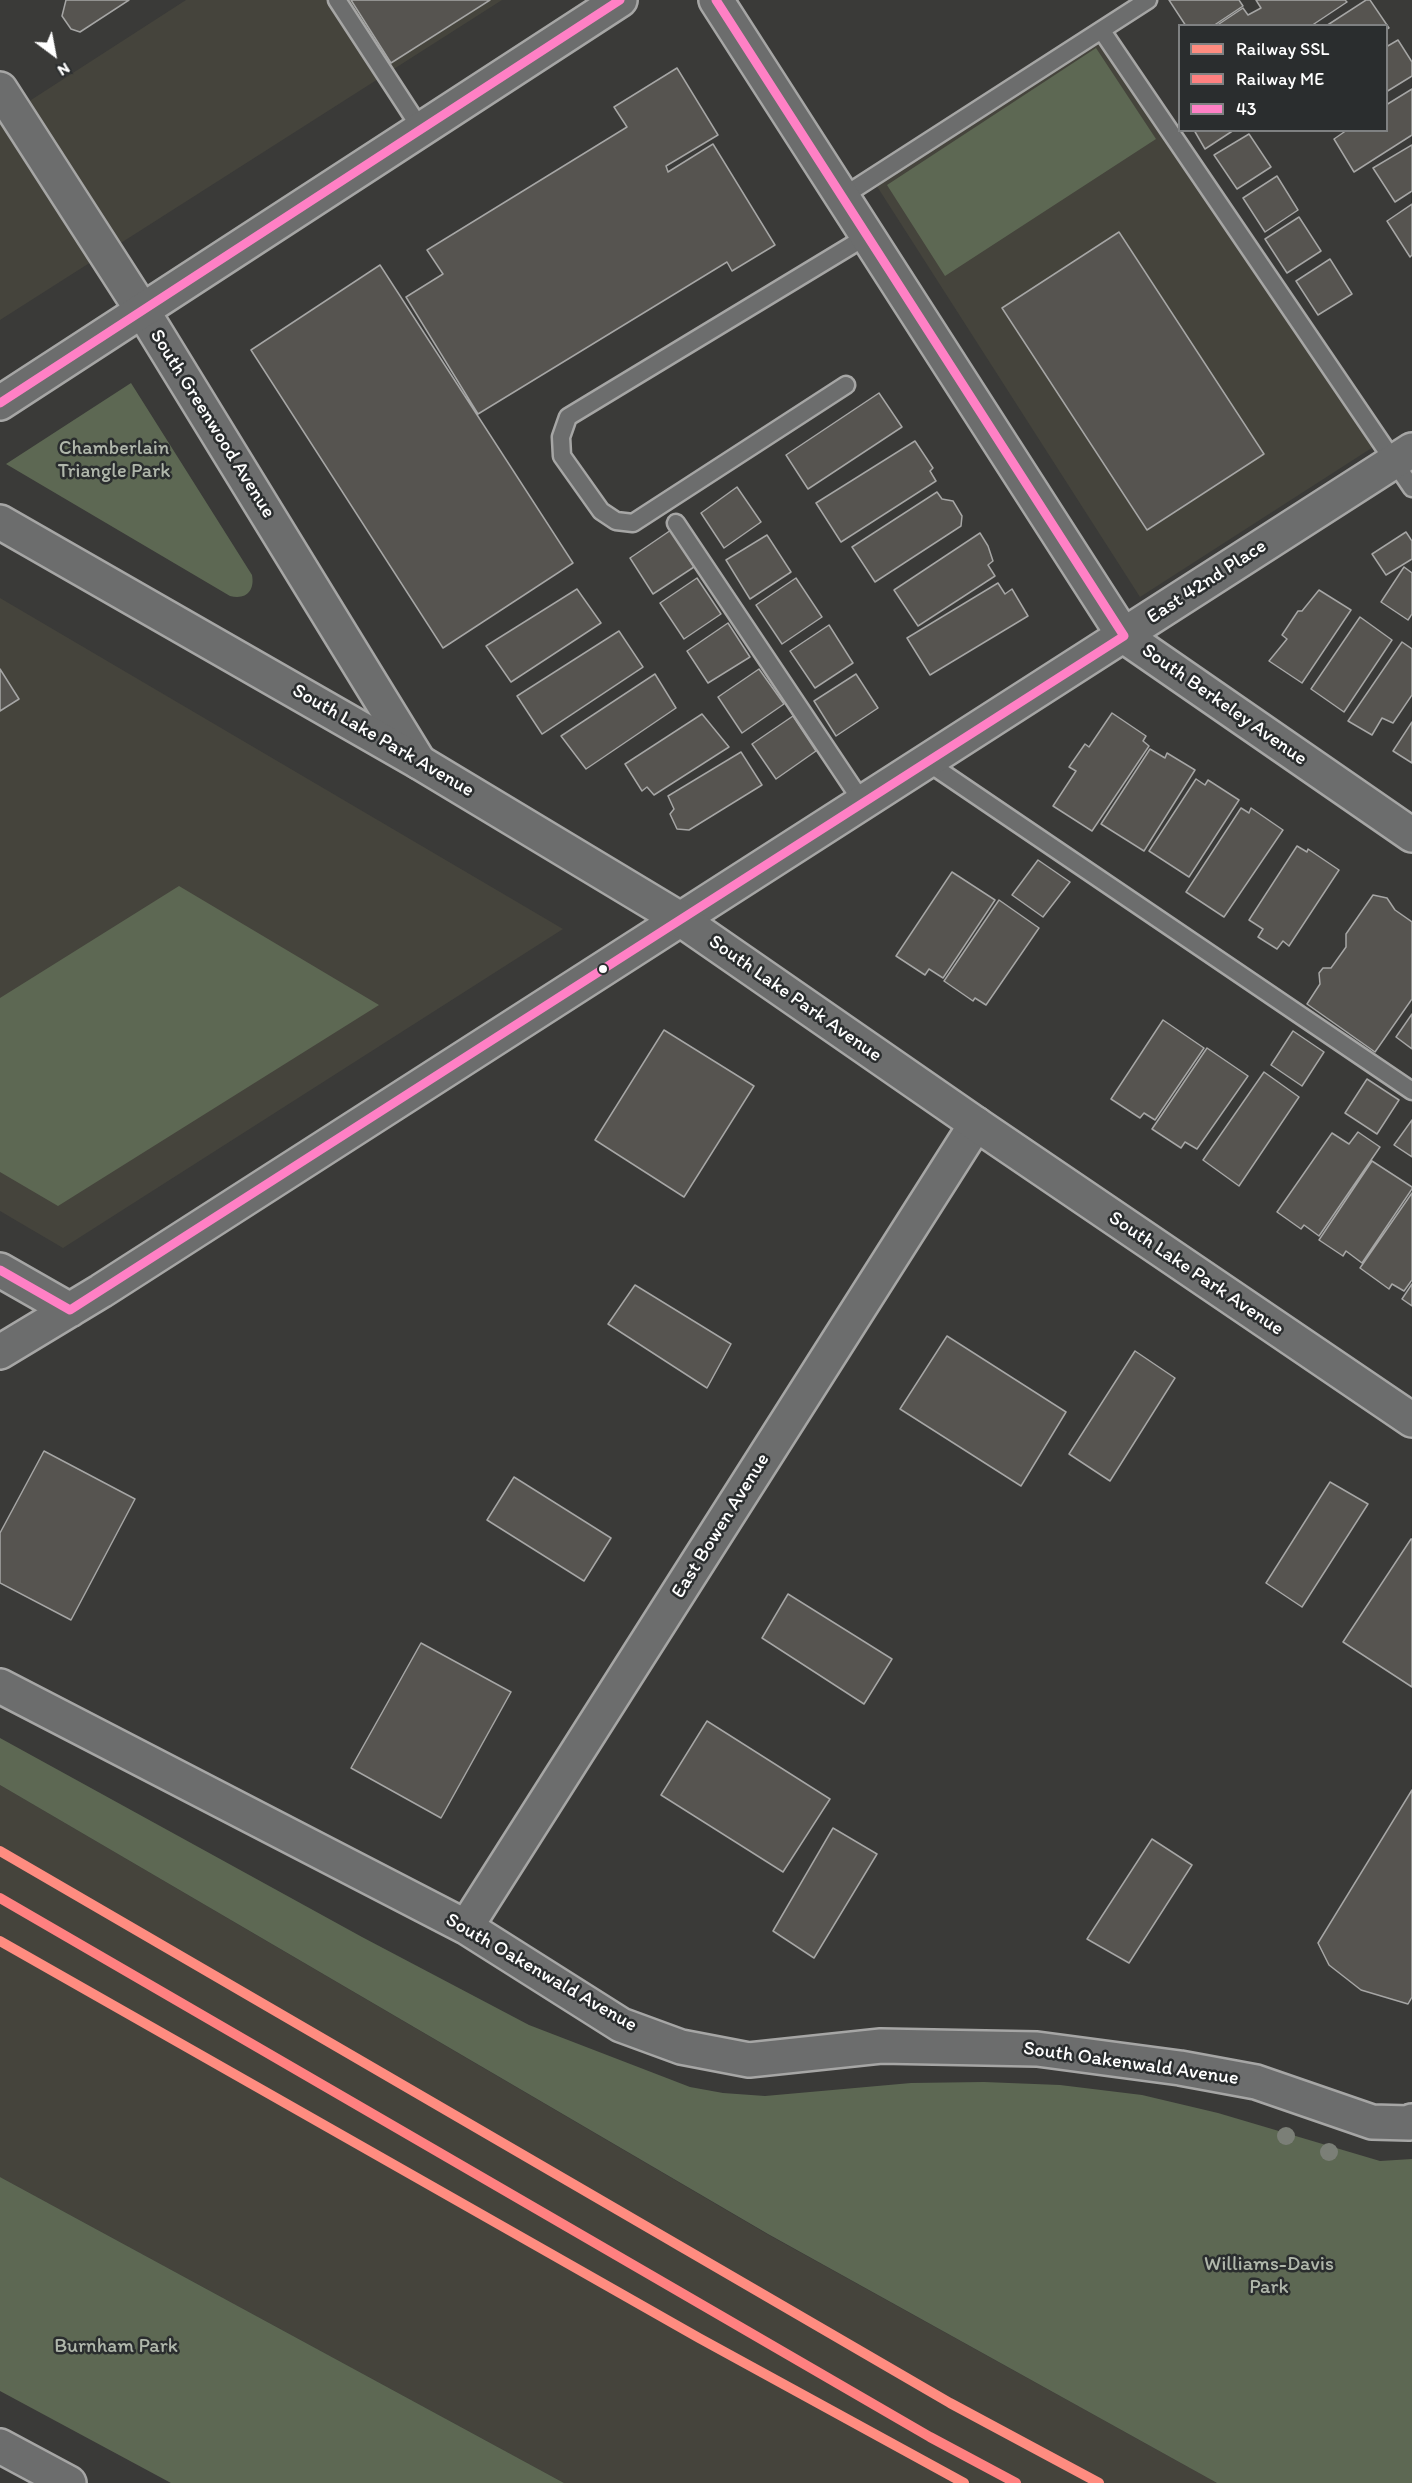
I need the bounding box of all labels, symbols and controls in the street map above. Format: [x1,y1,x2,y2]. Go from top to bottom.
north arrow [24,24,84,84]
legend [1178,24,1388,132]
text: Railway SSL [1236,38,1329,60]
text: N [54,59,73,81]
text: Railway ME [1236,68,1324,90]
text: 43 [1236,98,1257,120]
street label: South Greenwood Avenue [144,325,280,523]
park label: Chamberlain Triangle Park [58,437,170,484]
street label: East 42nd Place [1143,534,1271,630]
street label: South Berkeley Avenue [1137,639,1311,771]
street label: South Lake Park Avenue [288,679,478,803]
street label: South Lake Park Avenue [704,930,886,1068]
unlabelled marker [597,963,609,975]
street label: South Lake Park Avenue [1104,1206,1288,1342]
street label: East Bowen Avenue [667,1449,775,1603]
street label: South Oakenwald Avenue [441,1908,641,2038]
street label: South Oakenwald Avenue [1022,2037,1240,2091]
park label: Williams-Davis Park [1204,2253,1334,2300]
park label: Burnham Park [54,2335,178,2359]

